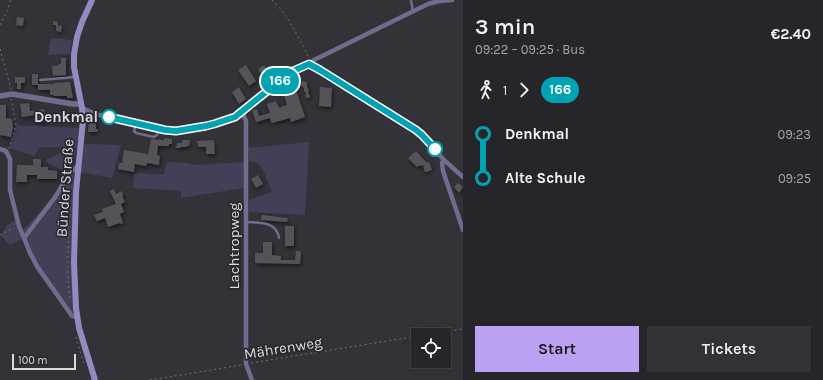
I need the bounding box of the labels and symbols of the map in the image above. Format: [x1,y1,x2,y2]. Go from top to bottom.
line badge: 166 [257,68,303,94]
place label: Denkmal [34,108,98,126]
marker: Denkmal [101,109,117,125]
street label: Bünder Straße [53,138,77,238]
unlabelled marker [427,141,443,157]
street label: Lachtropweg [225,202,243,290]
street label: Mährenweg [242,333,324,363]
scale bar [12,352,76,371]

